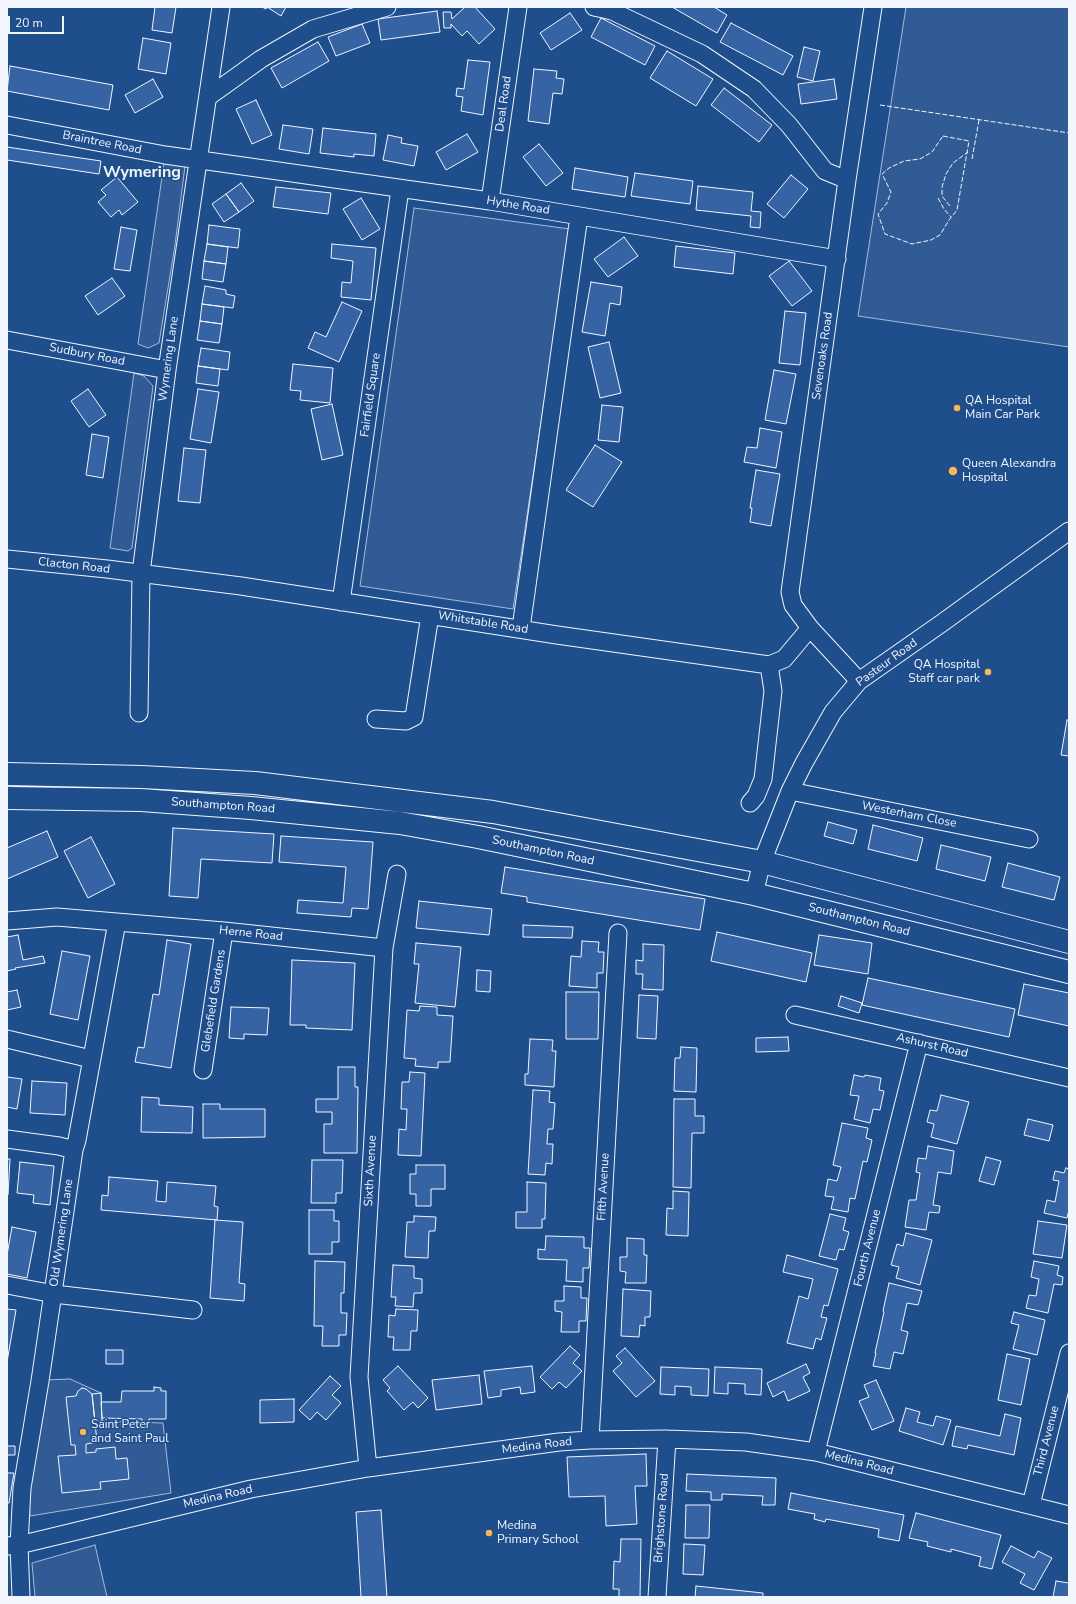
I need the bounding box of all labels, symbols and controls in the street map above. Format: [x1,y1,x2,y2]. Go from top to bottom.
scale bar [10,8,66,34]
text: 20 m [15,15,43,31]
street label: Deal Road [493,75,515,133]
street label: Braintree Road [61,128,143,158]
district label: Wymering [103,163,181,183]
street label: Hythe Road [485,194,551,218]
street label: Sevenoaks Road [810,311,836,401]
street label: Wymering Lane [156,316,182,402]
street label: Sudbury Road [48,341,126,369]
street label: Fairfield Square [358,352,384,438]
place label: QA Hospital Main Car Park [965,394,1040,422]
marker: QA Hospital Main Car Park [952,403,962,413]
place label: Queen Alexandra Hospital [962,457,1056,485]
marker: Queen Alexandra Hospital [947,465,959,477]
street label: Clacton Road [37,555,111,577]
street label: Whitstable Road [437,609,529,637]
street label: Pasteur Road [854,636,920,690]
place label: QA Hospital Staff car park [908,658,980,686]
marker: QA Hospital Staff car park [983,667,993,677]
street label: Southampton Road [171,795,275,817]
street label: Westerham Close [860,799,958,831]
street label: Southampton Road [491,833,595,869]
street label: Southampton Road [807,900,911,940]
street label: Herne Road [218,923,284,945]
street label: Glebefield Gardens [199,949,229,1053]
street label: Ashurst Road [895,1031,969,1061]
street label: Sixth Avenue [362,1135,380,1207]
street label: Fifth Avenue [595,1153,613,1221]
street label: Old Wymering Lane [47,1178,77,1288]
street label: Fourth Avenue [851,1208,885,1288]
street label: Third Avenue [1031,1404,1063,1478]
place label: Saint Peter and Saint Paul [91,1418,169,1446]
marker: Saint Peter and Saint Paul [78,1427,88,1437]
street label: Medina Road [501,1435,573,1457]
street label: Medina Road [823,1447,895,1479]
street label: Brighstone Road [652,1473,672,1563]
street label: Medina Road [182,1482,254,1512]
place label: Medina Primary School [497,1519,579,1547]
marker: Medina Primary School [484,1528,494,1538]

